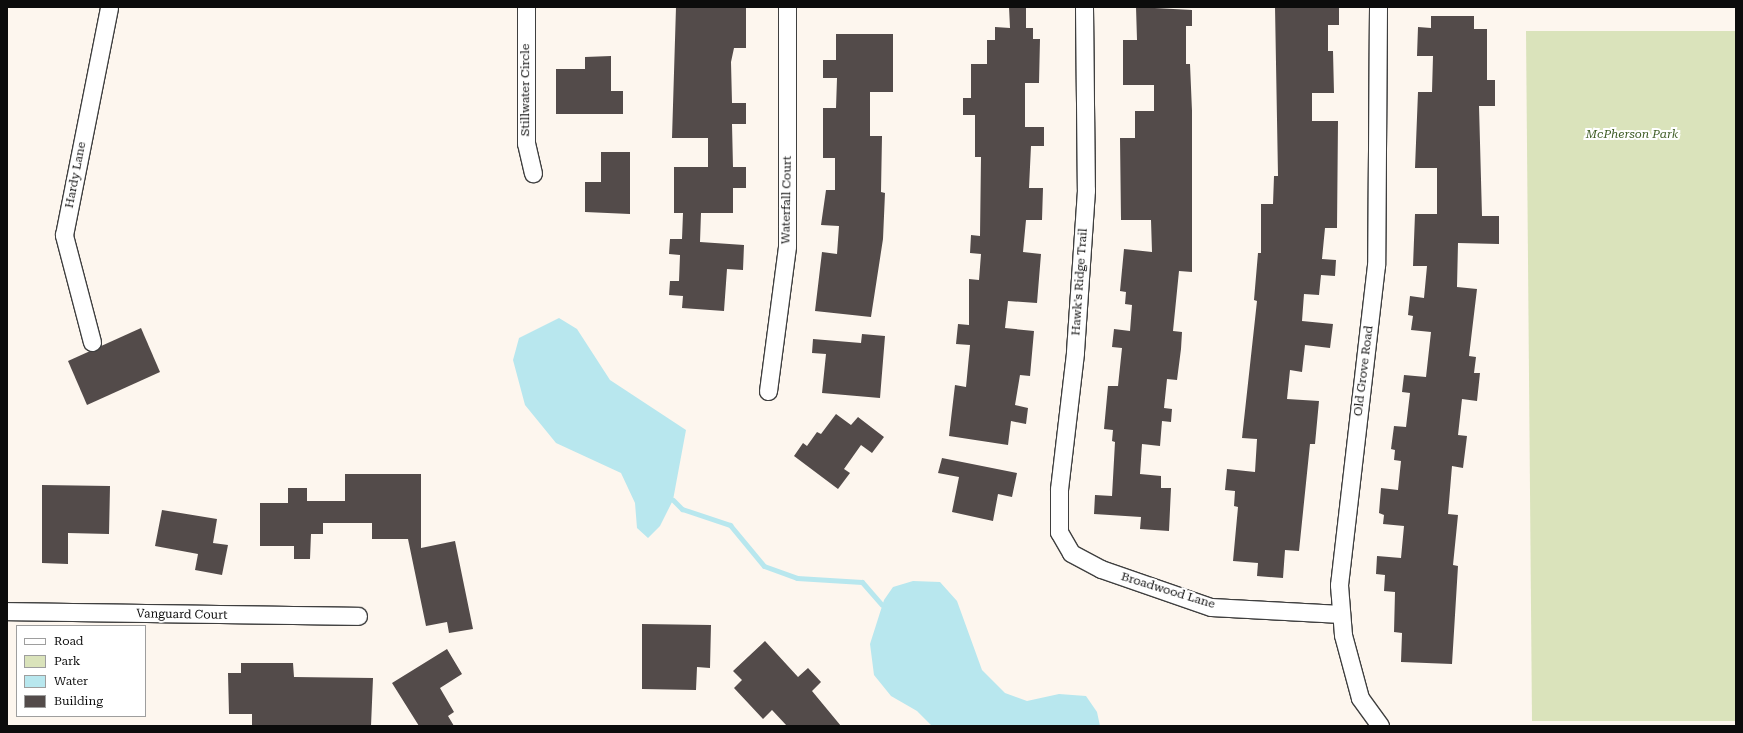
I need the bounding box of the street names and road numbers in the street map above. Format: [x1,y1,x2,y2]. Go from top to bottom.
street label: Stillwater Circle [519,44,533,136]
street label: Hardy Lane [63,141,89,209]
street label: Waterfall Court [779,156,795,244]
street label: Hawk's Ridge Trail [1069,228,1091,336]
street label: Old Grove Road [1351,325,1377,417]
street label: Broadwood Lane [1119,570,1217,612]
street label: Vanguard Court [136,607,228,623]

